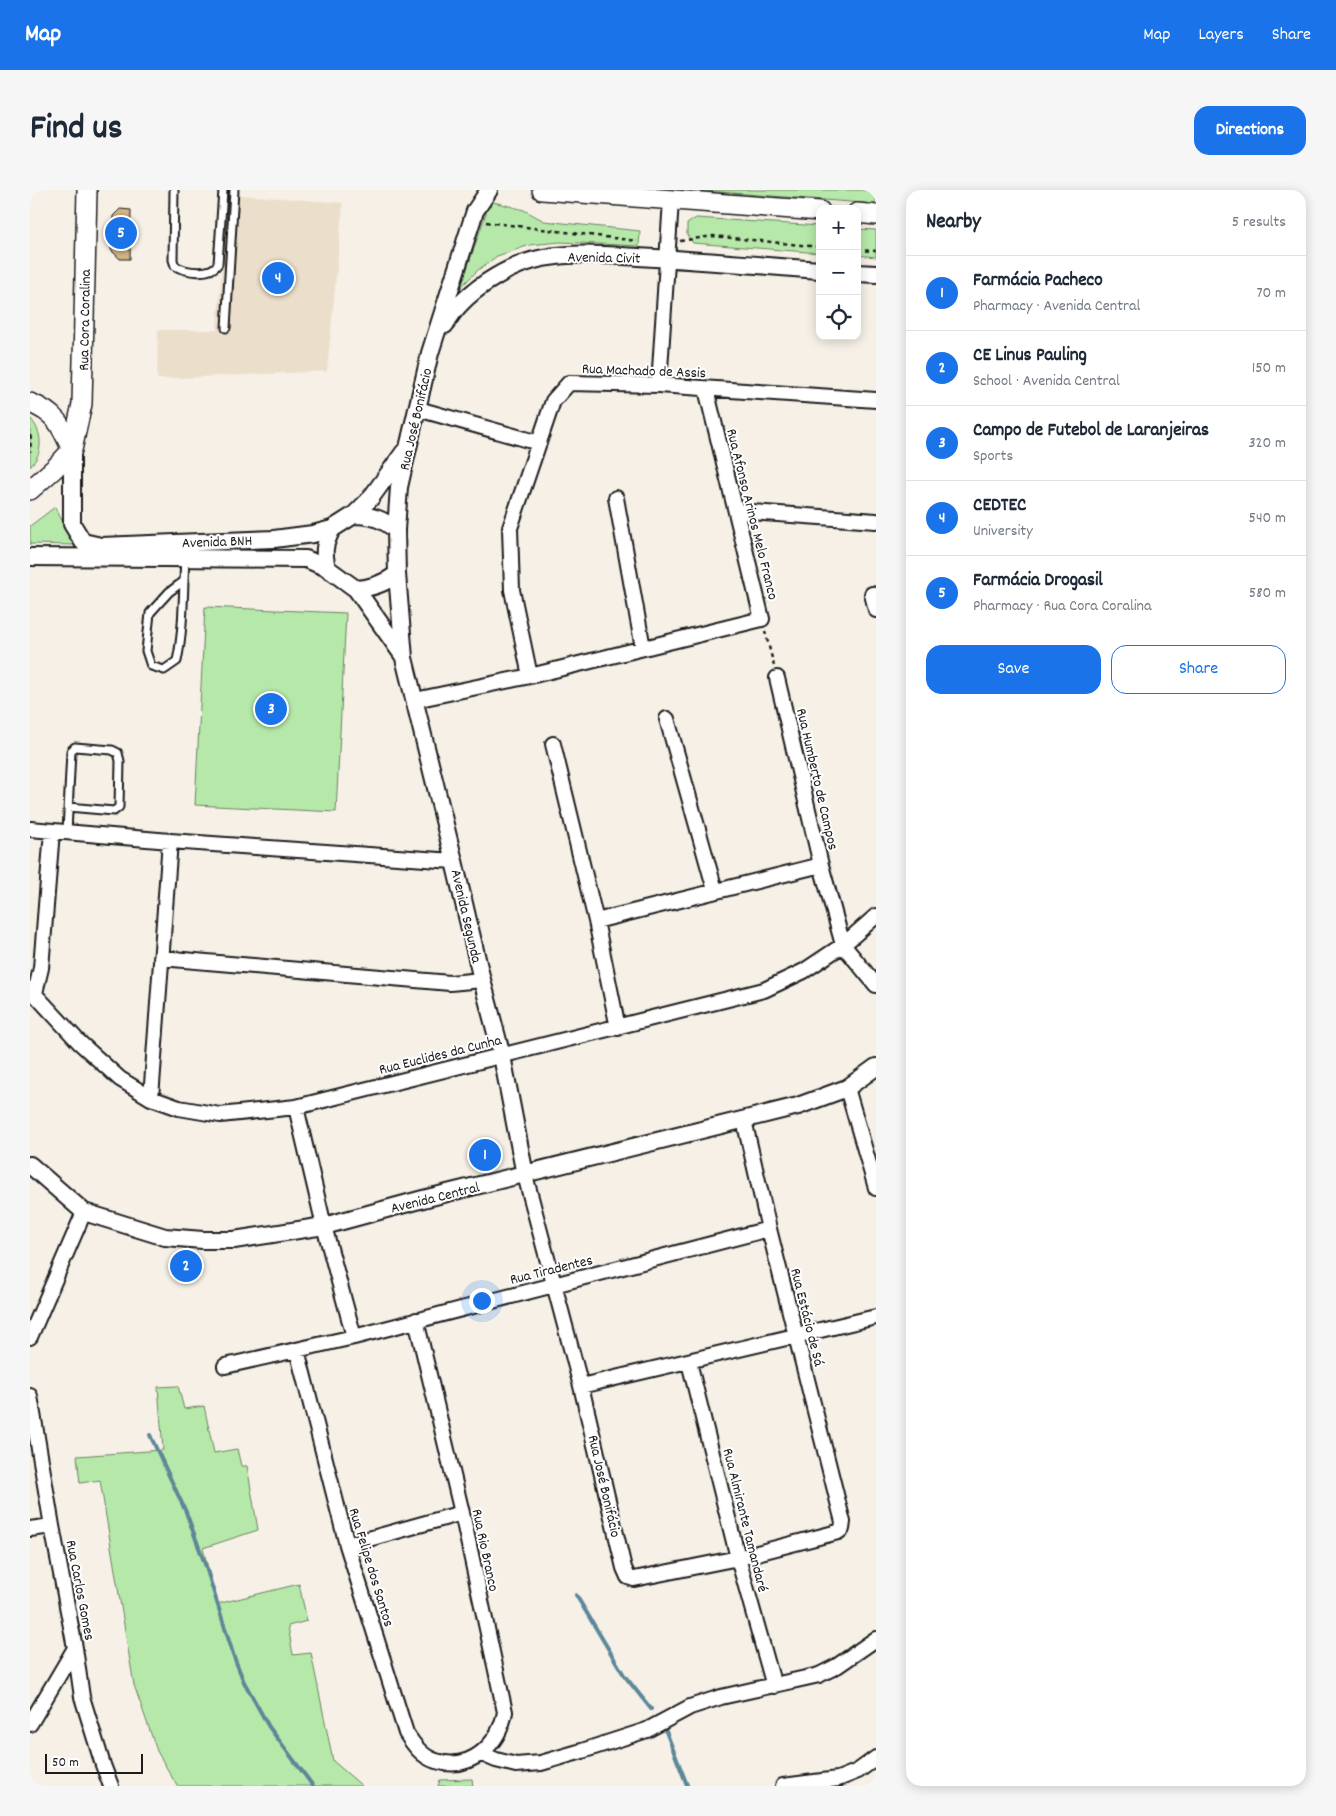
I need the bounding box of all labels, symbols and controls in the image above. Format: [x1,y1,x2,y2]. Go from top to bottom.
text: Map [25,18,61,52]
text: Map [1143,23,1170,48]
text: Layers [1198,23,1244,48]
text: Share [1272,23,1311,48]
text: Find us [30,105,122,155]
button: Directions [1194,106,1306,155]
map controls [816,205,861,340]
button: + [816,205,861,250]
text: Nearby [926,208,981,238]
text: 5 results [1232,211,1286,234]
pin: 5 [105,214,137,252]
street label: Avenida Civit [567,247,641,271]
button: − [816,250,861,295]
pin: 4 [262,259,294,297]
street label: Rua Cora Coralina [74,268,98,371]
text: Farmácia Pacheco [973,268,1103,295]
text: 1 [940,282,944,305]
text: 70 m [1256,282,1286,305]
button: locate [816,295,861,340]
text: Pharmacy · Avenida Central [973,295,1140,318]
text: CE Linus Pauling [973,343,1087,370]
text: 2 [939,357,946,380]
text: 150 m [1252,357,1286,380]
street label: Rua Machado de Assis [582,359,706,385]
street label: Rua José Bonifácio [395,366,439,473]
text: School · Avenida Central [973,370,1120,393]
text: Campo de Futebol de Laranjeiras [973,418,1209,445]
street label: Rua Afonso Arinos Melo Franco [719,427,783,603]
text: 3 [938,432,946,455]
text: 320 m [1249,432,1286,455]
text: Sports [973,445,1013,468]
text: CEDTEC [973,493,1026,520]
text: 4 [939,507,945,530]
text: 540 m [1249,507,1286,530]
text: University [973,520,1033,543]
street label: Avenida BNH [181,531,253,555]
text: Farmácia Drogasil [973,568,1103,595]
text: 5 [938,582,946,605]
text: 580 m [1249,582,1286,605]
text: Pharmacy · Rua Cora Coralina [973,595,1152,618]
button: Save [926,645,1101,694]
button: Share [1111,645,1286,694]
pin: 3 [255,690,287,728]
street label: Rua Humberto de Campos [789,706,843,852]
street label: Avenida Segunda [444,867,487,966]
street label: Rua Euclides da Cunha [377,1030,505,1082]
pin: 1 [469,1136,501,1174]
street label: Avenida Central [389,1177,483,1221]
pin: 2 [170,1247,202,1285]
street label: Rua Tiradentes [508,1250,595,1292]
street label: Rua Estácio de Sá [783,1266,829,1369]
your location [469,1288,495,1314]
street label: Rua José Bonifácio [581,1433,626,1540]
street label: Rua Almirante Tamandaré [716,1446,773,1595]
street label: Rua Felipe dos Santos [342,1505,399,1630]
street label: Rua Rio Branco [465,1507,504,1594]
street label: Rua Carlos Gomes [59,1538,100,1642]
scale bar [45,1751,142,1774]
text: 50 m [52,1753,79,1773]

